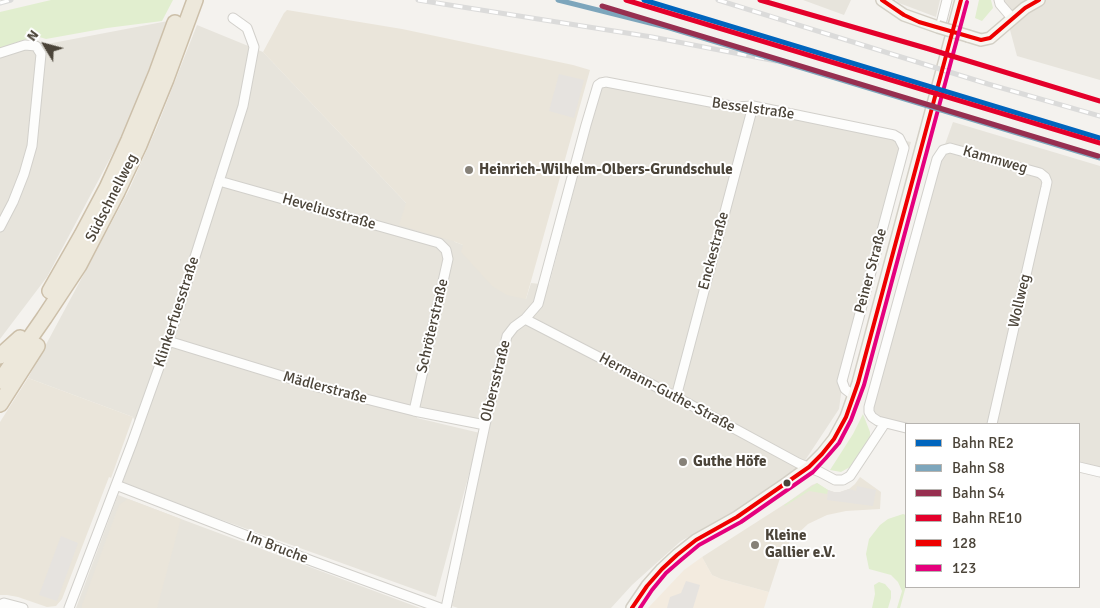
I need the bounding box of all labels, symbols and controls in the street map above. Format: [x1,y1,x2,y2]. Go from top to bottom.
north arrow [20,20,70,70]
text: N [23,27,42,45]
street label: Besselstraße [710,94,796,124]
street label: Kammweg [961,142,1029,178]
street label: Südschnellweg [82,151,142,245]
place label: Heinrich-Wilhelm-Olbers-Grundschule [479,161,733,179]
marker: Heinrich-Wilhelm-Olbers-Grundschule [463,164,475,176]
street label: Heveliusstraße [280,190,378,234]
street label: Enckestraße [695,210,733,292]
street label: Peiner Straße [851,226,891,316]
street label: Klinkerfuesstraße [151,254,203,370]
street label: Wollweg [1005,272,1035,330]
street label: Schröterstraße [413,277,453,375]
street label: Olbersstraße [477,338,515,424]
street label: Hermann-Guthe-Straße [596,349,738,437]
street label: Mädlerstraße [281,368,369,408]
legend [905,423,1080,588]
text: Bahn RE2 [952,434,1014,452]
place label: Guthe Höfe [693,453,766,471]
marker: Guthe Höfe [677,456,689,468]
text: Bahn S8 [952,459,1005,477]
unlabelled marker [782,478,792,488]
text: Bahn S4 [952,484,1005,502]
text: Bahn RE10 [952,509,1022,527]
place label: Kleine Gallier e.V. [765,527,835,562]
street label: Im Bruche [243,528,311,568]
text: 128 [952,534,976,552]
marker: Kleine Gallier e.V. [749,539,761,551]
text: 123 [952,559,976,577]

